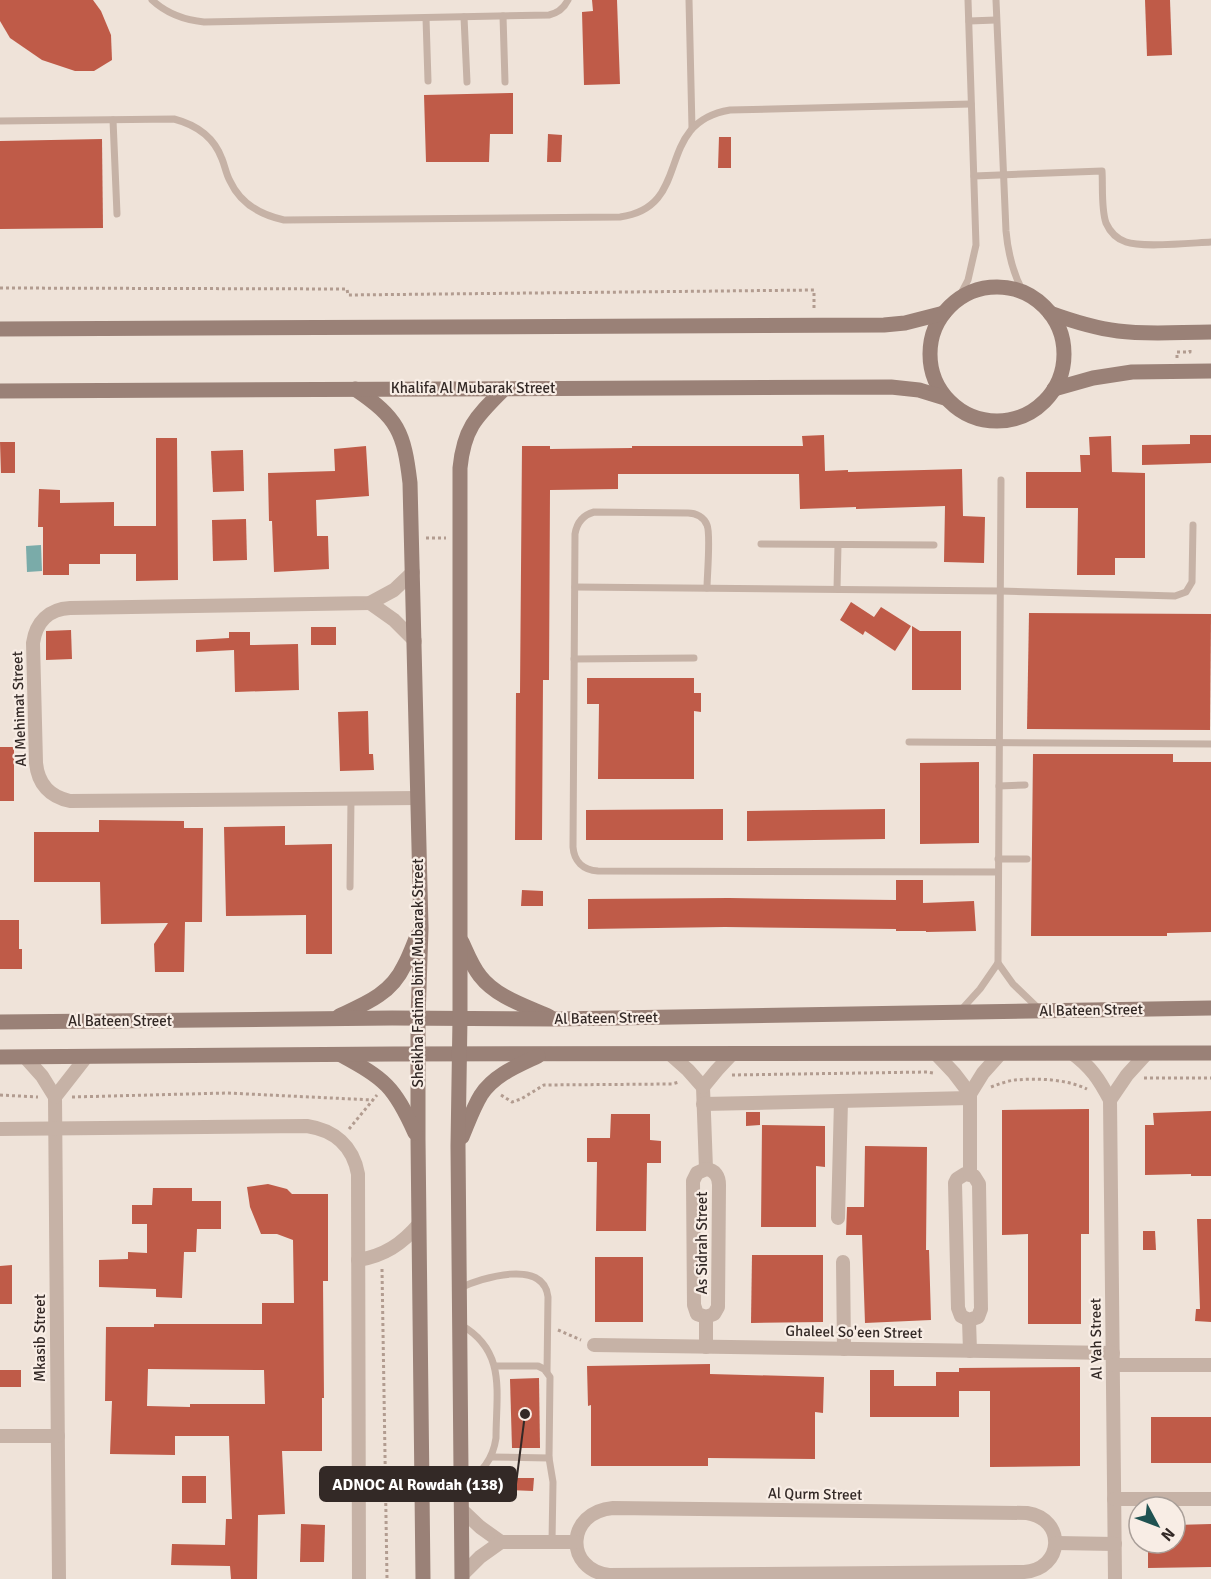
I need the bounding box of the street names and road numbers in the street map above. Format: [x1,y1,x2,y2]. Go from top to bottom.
street label: Khalifa Al Mubarak Street [391,379,555,397]
street label: Al Mehimat Street [8,651,30,767]
street label: Sheikha Fatima bint Mubarak Street [409,858,427,1088]
street label: Al Bateen Street [1039,1000,1143,1020]
street label: Al Bateen Street [554,1008,658,1028]
street label: Al Bateen Street [68,1012,172,1030]
street label: As Sidrah Street [693,1192,711,1294]
street label: Mkasib Street [31,1294,49,1382]
street label: Al Yah Street [1086,1298,1106,1380]
street label: Ghaleel So'een Street [785,1322,923,1342]
street label: Al Qurm Street [768,1484,862,1504]

